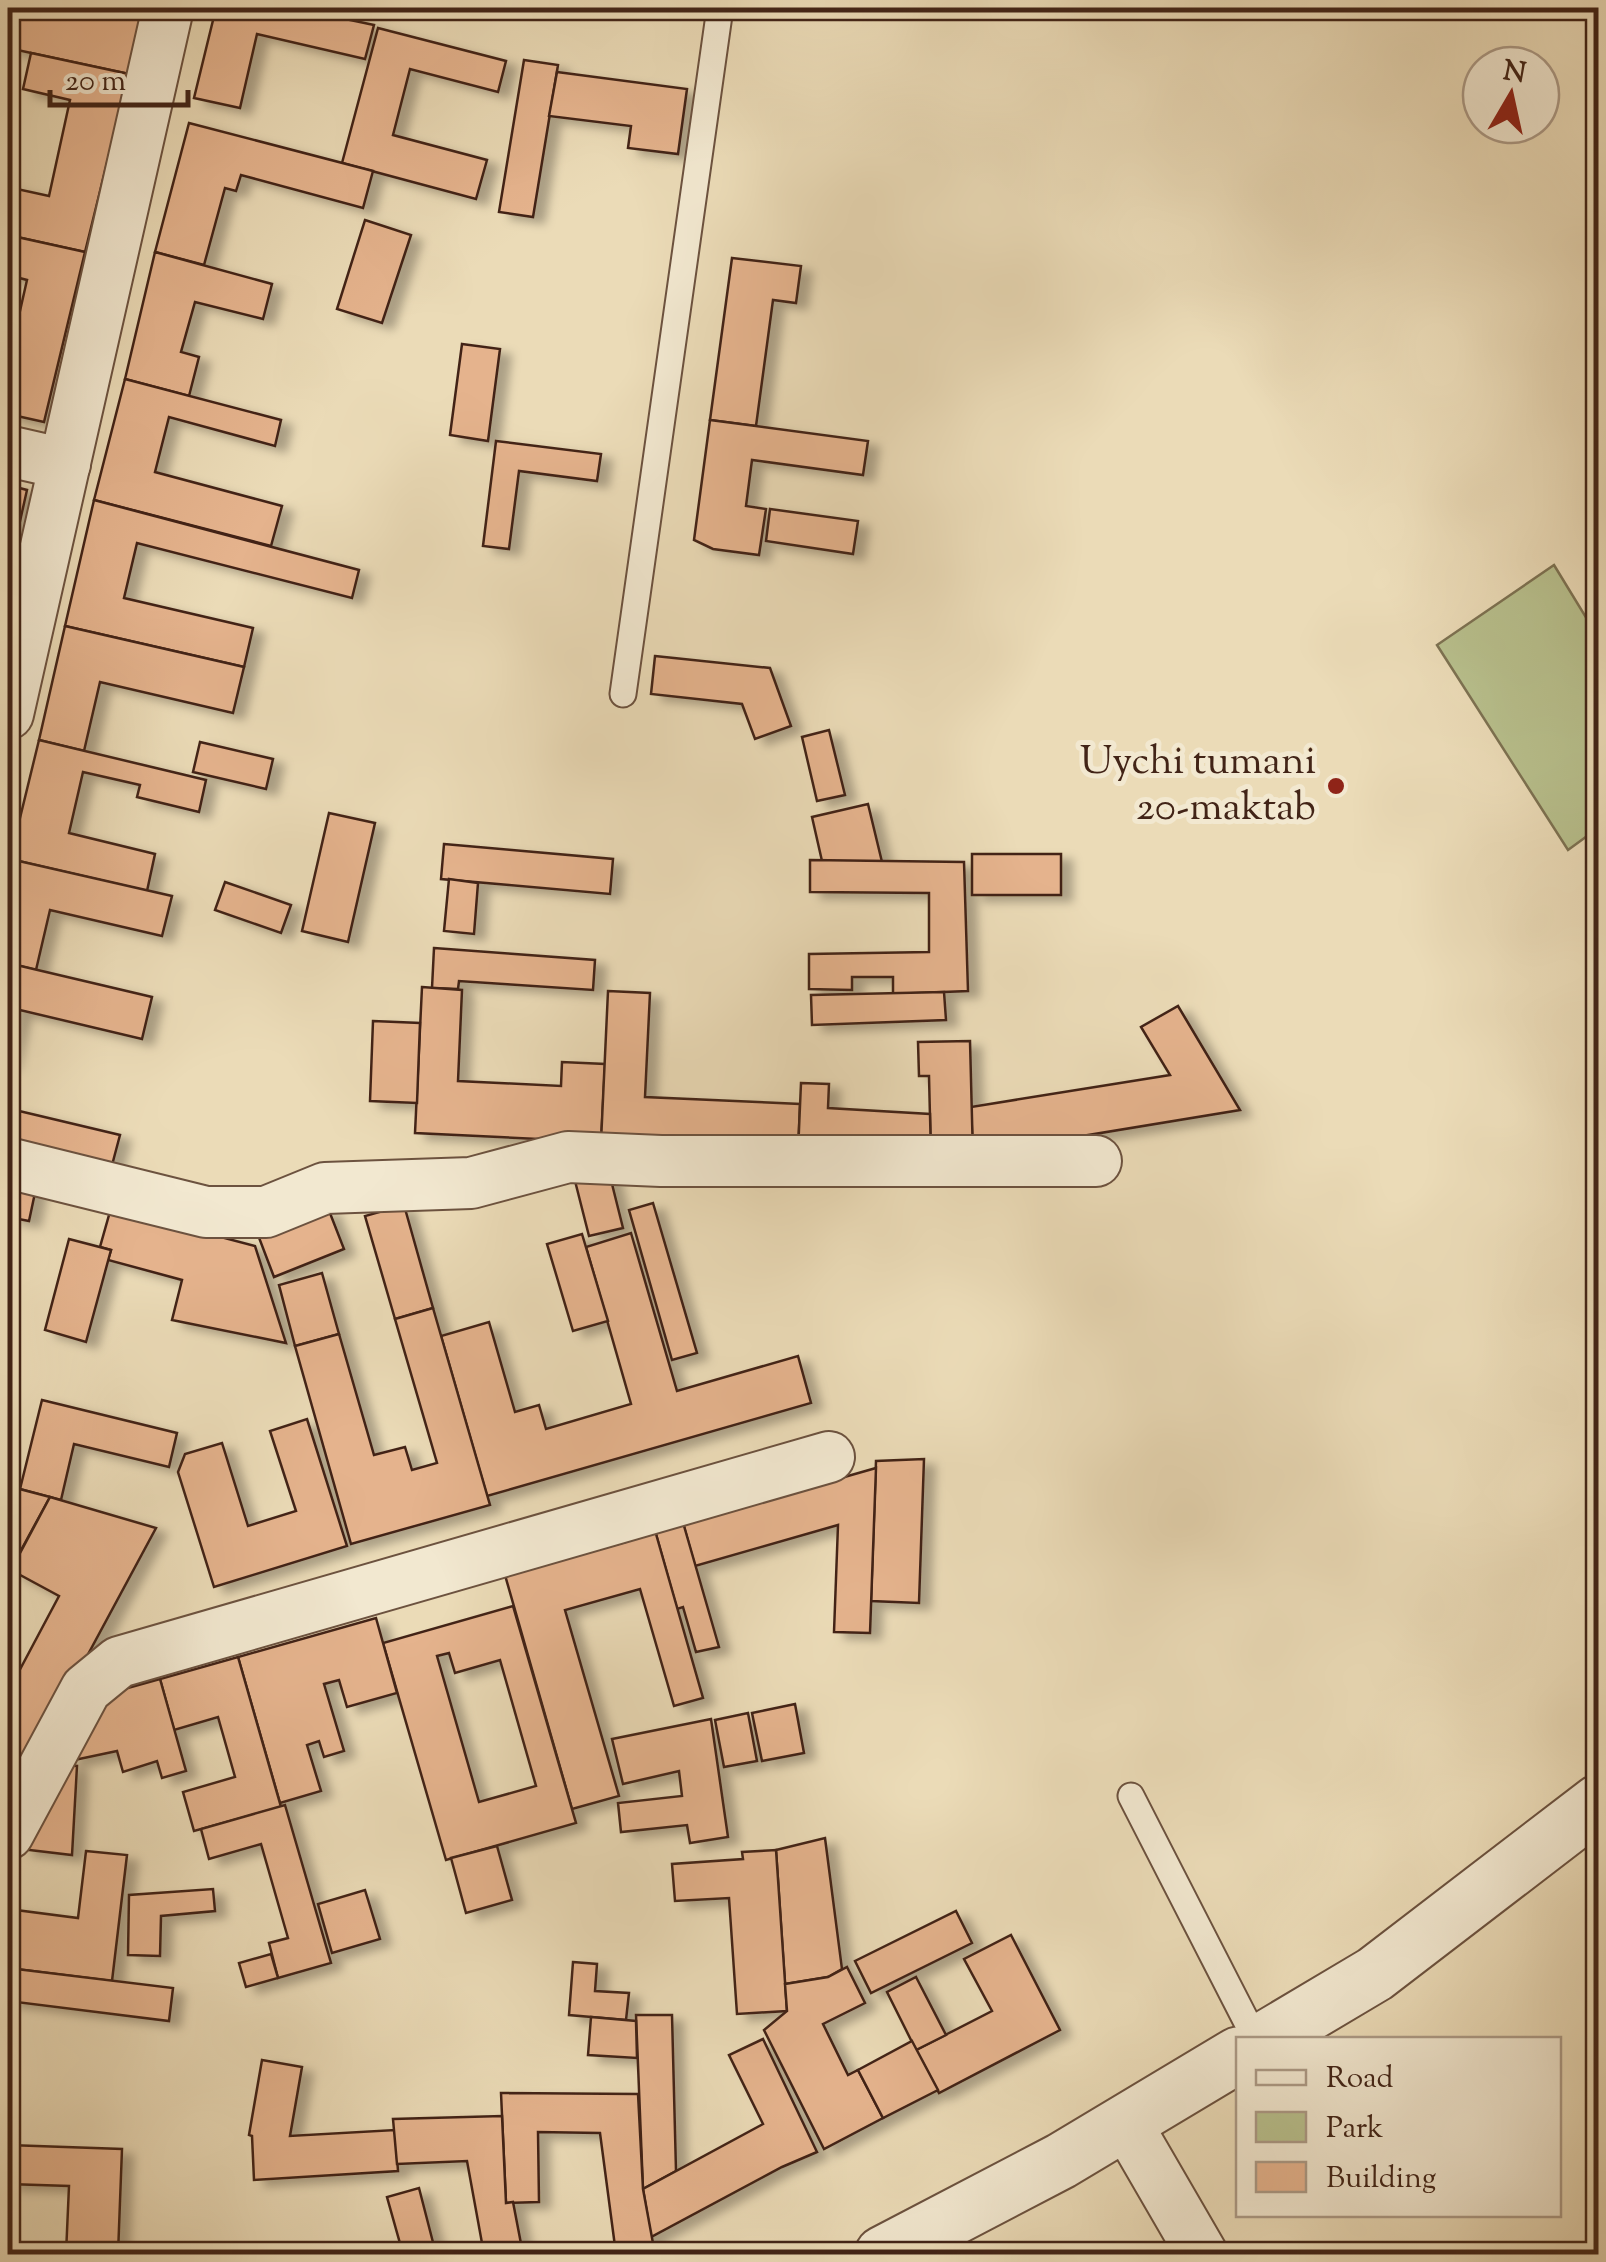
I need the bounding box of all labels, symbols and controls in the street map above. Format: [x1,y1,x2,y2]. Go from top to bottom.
scale bar [50,45,188,107]
north arrow [1461,45,1561,145]
text: N [1500,52,1529,95]
text: 20 m [65,61,126,104]
place label: Uychi tumani 20-maktab [1080,735,1316,838]
marker: Uychi tumani 20-maktab [1325,775,1347,797]
legend [1236,2037,1561,2217]
text: Road [1326,2058,1393,2101]
text: Park [1326,2108,1383,2151]
text: Building [1326,2158,1436,2201]

